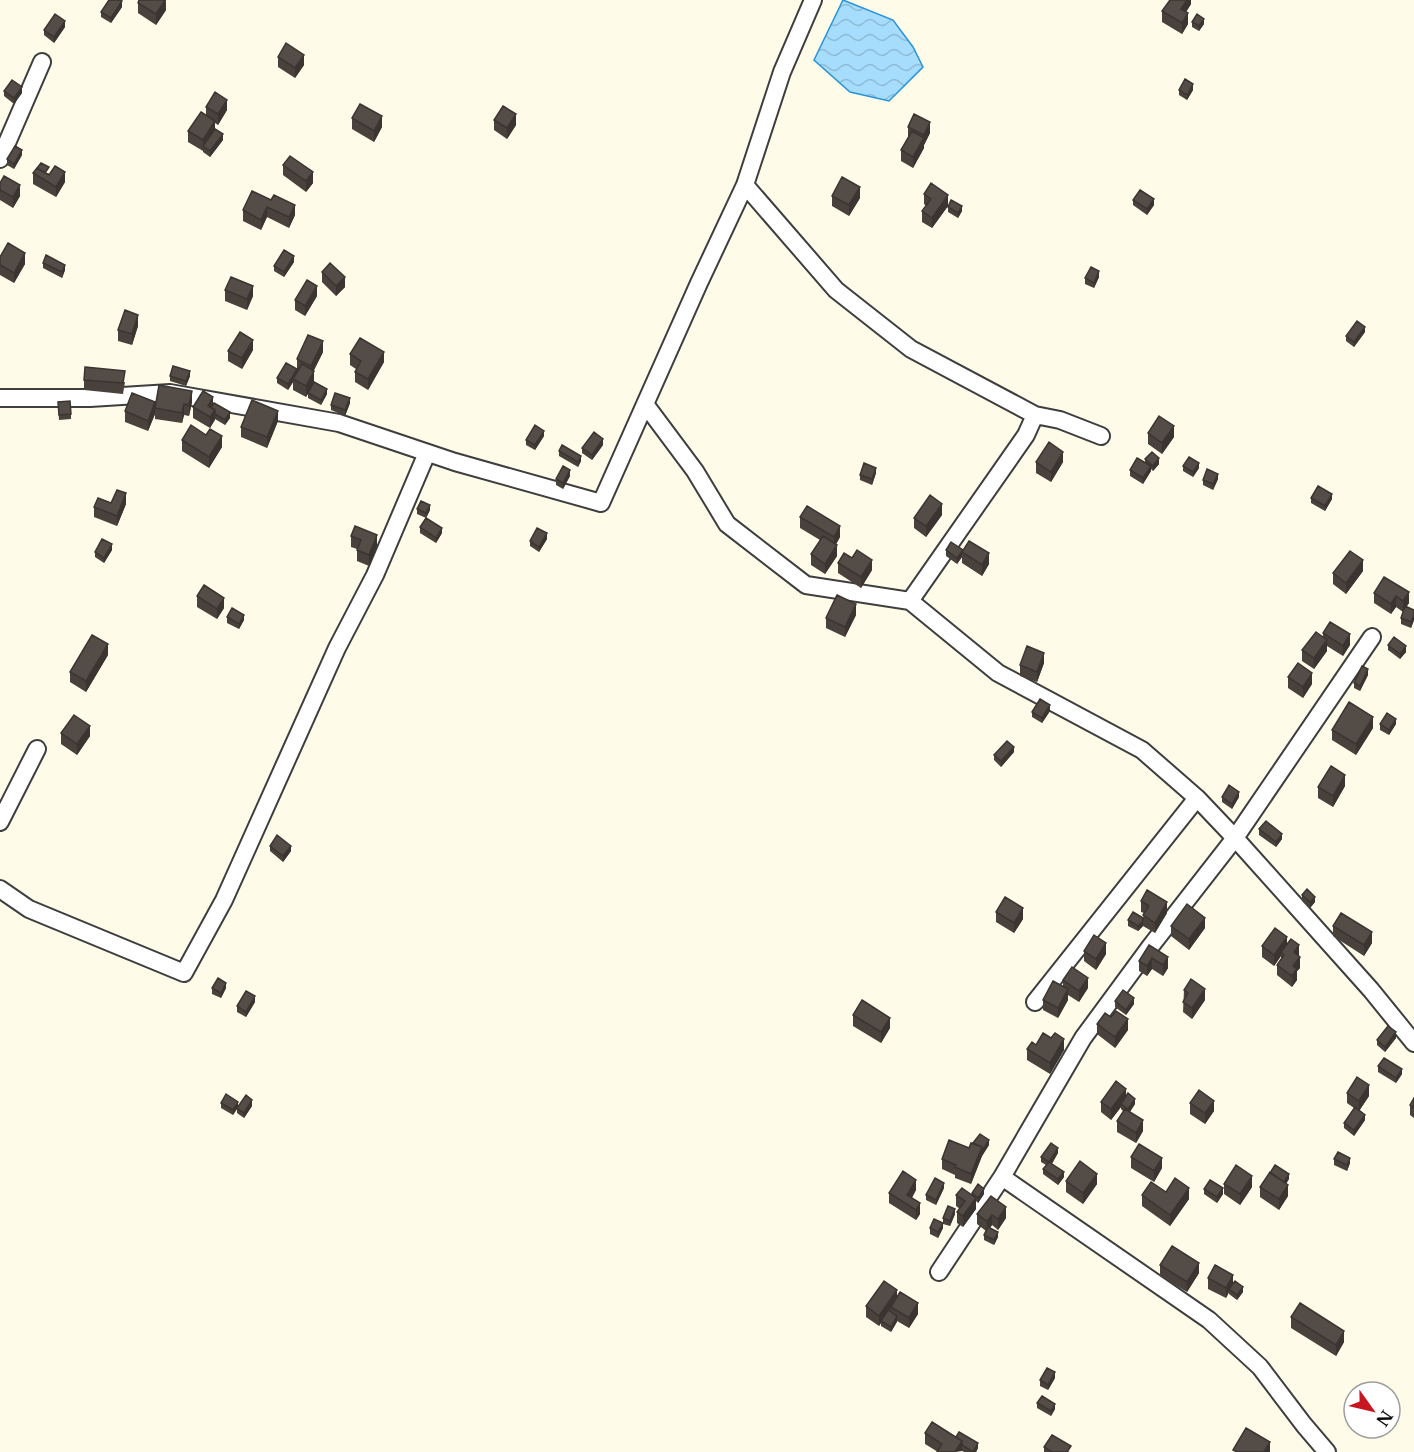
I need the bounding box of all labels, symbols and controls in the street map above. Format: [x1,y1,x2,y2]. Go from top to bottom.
north arrow [1342,1380,1402,1440]
text: N [1372,1407,1397,1430]

